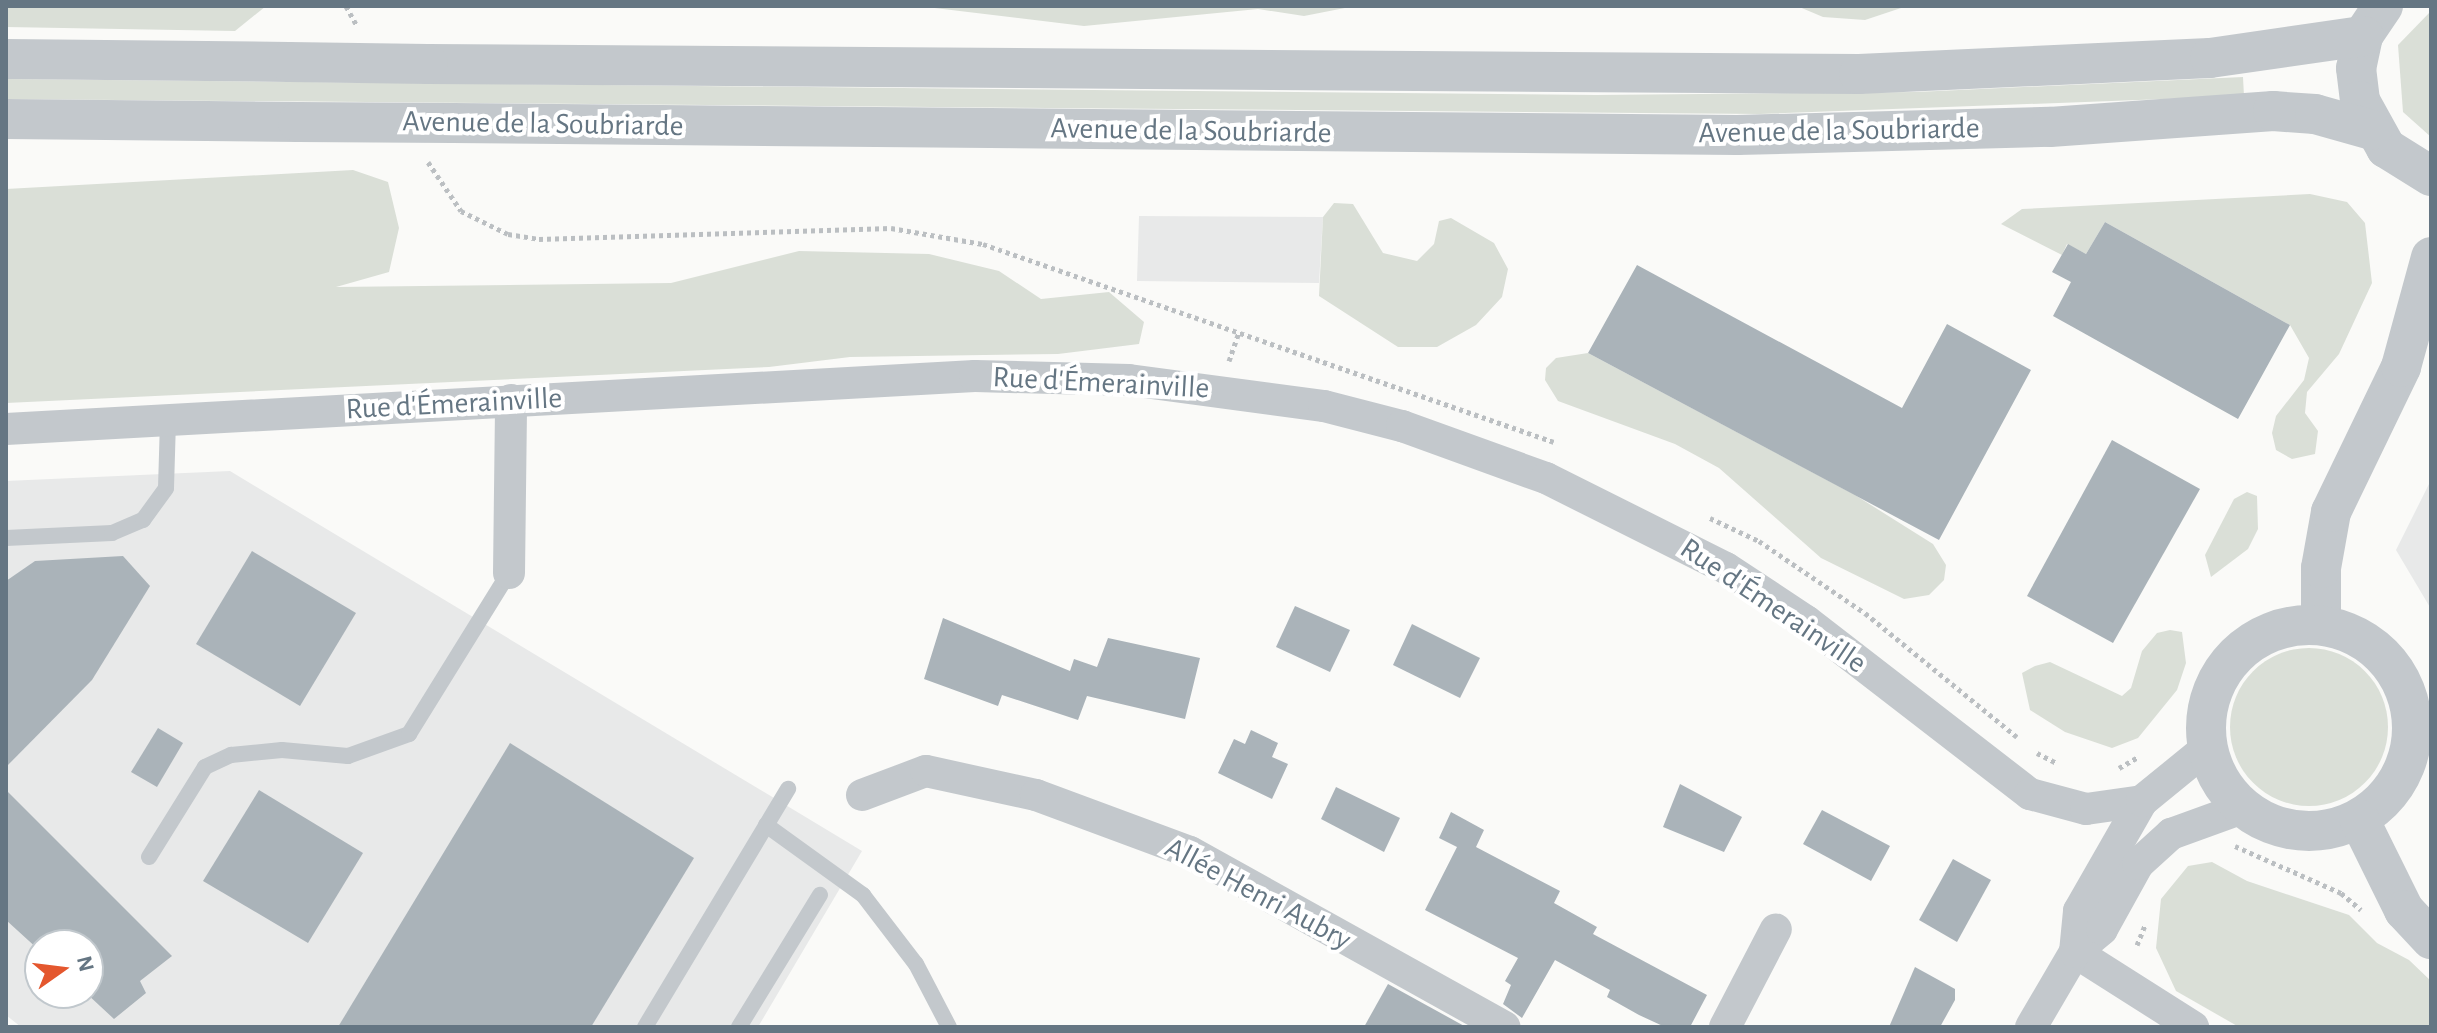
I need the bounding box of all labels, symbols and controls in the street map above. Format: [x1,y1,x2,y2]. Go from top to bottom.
street label: Avenue de la Soubriarde [402,104,684,144]
street label: Avenue de la Soubriarde [1050,111,1332,151]
street label: Avenue de la Soubriarde [1698,111,1980,151]
street label: Rue d'Émerainville [992,359,1210,407]
street label: Rue d'Émerainville [345,380,563,428]
street label: Rue d'Émerainville [1673,531,1873,681]
street label: Allée Henri Aubry [1159,830,1357,958]
north arrow [24,929,104,1009]
text: N [73,954,98,974]

